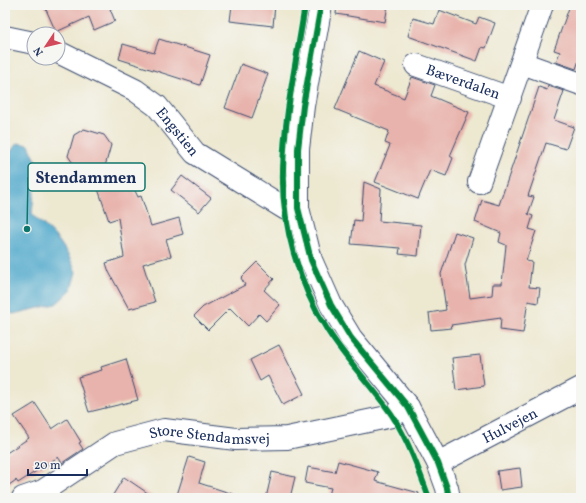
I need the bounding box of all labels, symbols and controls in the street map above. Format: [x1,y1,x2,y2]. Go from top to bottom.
north arrow [26,26,66,66]
text: N [31,43,47,58]
street label: Bæverdalen [423,60,503,106]
street label: Engstien [150,103,203,162]
callout: Stendammen [28,163,145,191]
text: Stendammen [35,168,137,190]
street label: Hulvejen [479,404,542,450]
street label: Store Stendamsvej [147,421,270,451]
scale bar [28,451,87,477]
text: 20 m [34,458,61,474]

